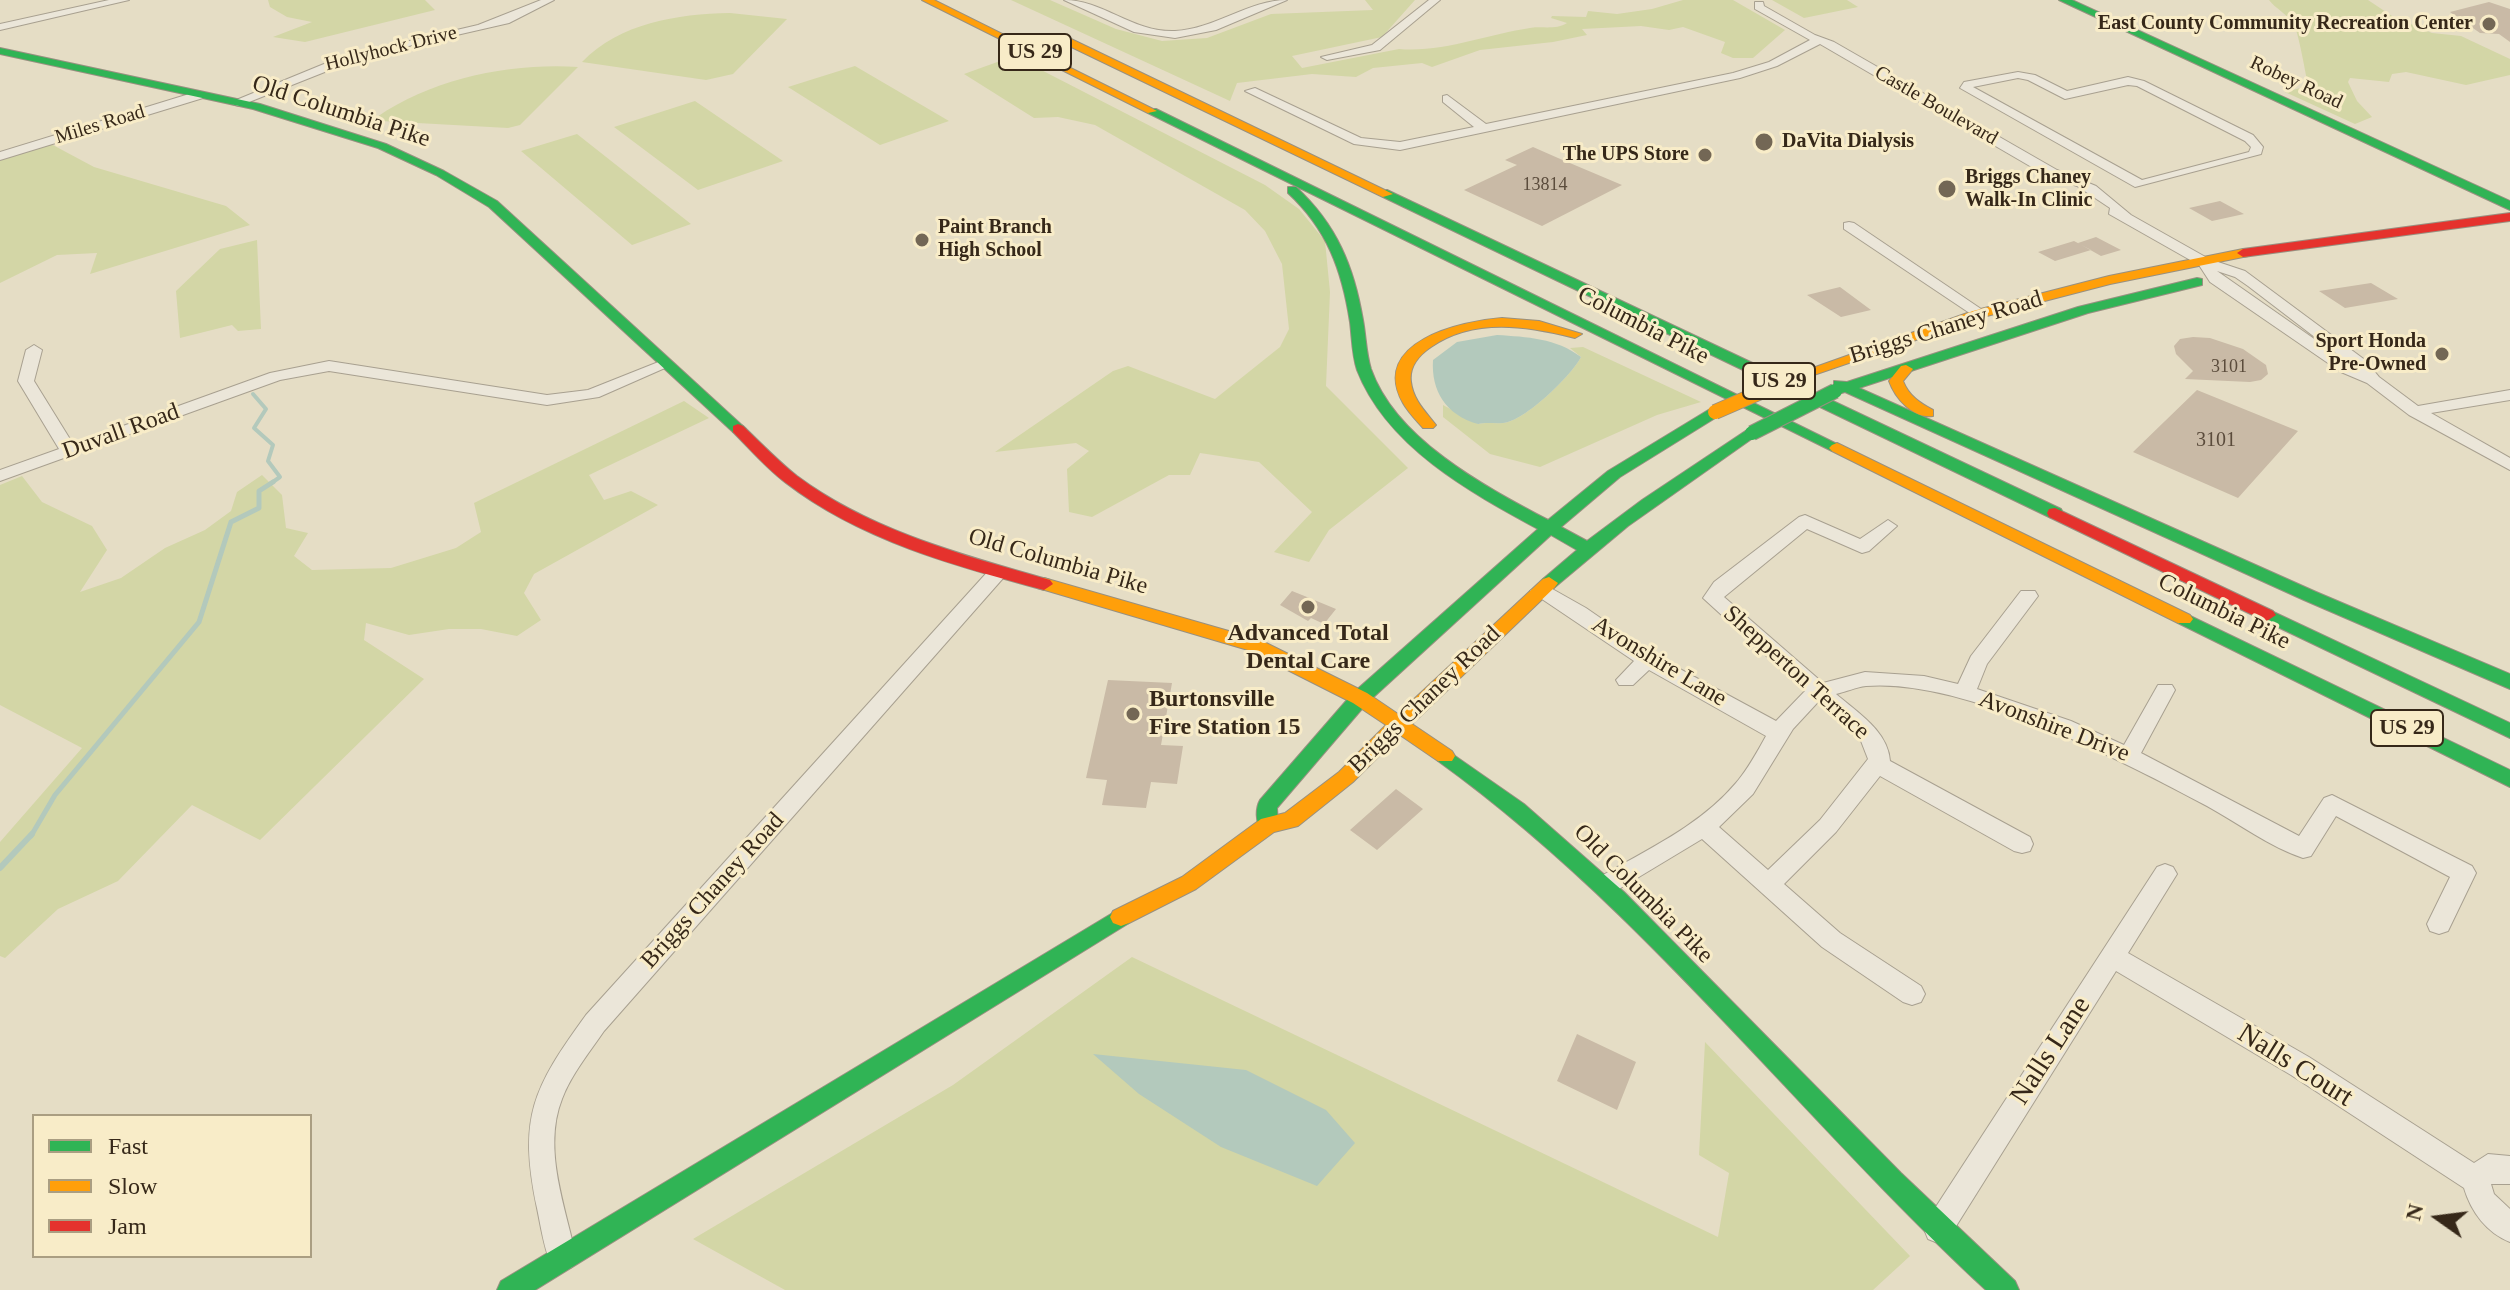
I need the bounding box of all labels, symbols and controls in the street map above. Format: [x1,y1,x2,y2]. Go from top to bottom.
place label: East County Community Recreation Center [2098,12,2473,36]
marker: East County Community Recreation Center [2480,15,2498,33]
street label: Hollyhock Drive [323,21,459,77]
road number: US 29 [999,34,1071,70]
street label: Robey Road [2246,51,2346,115]
street label: Castle Boulevard [1870,61,2002,151]
street label: Old Columbia Pike [248,70,434,154]
street label: Miles Road [52,100,148,150]
place label: DaVita Dialysis [1782,130,1914,154]
marker: DaVita Dialysis [1753,131,1775,153]
place label: The UPS Store [1563,143,1689,167]
marker: The UPS Store [1696,146,1714,164]
place label: Briggs Chaney Walk-In Clinic [1965,166,2092,213]
house number: 13814 [1522,174,1568,196]
marker: Briggs Chaney Walk-In Clinic [1936,178,1958,200]
place label: Paint Branch High School [938,216,1052,263]
marker: Paint Branch High School [913,231,931,249]
street label: Columbia Pike [1573,281,1713,371]
street label: Briggs Chaney Road [1846,285,2046,371]
place label: Sport Honda Pre-Owned [2315,330,2426,377]
marker: Sport Honda Pre-Owned [2433,345,2451,363]
house number: 3101 [2211,356,2247,378]
road number: US 29 [1743,363,1815,399]
street label: Duvall Road [59,398,183,466]
house number: 3101 [2196,429,2236,453]
street label: Old Columbia Pike [965,523,1151,601]
street label: Columbia Pike [2153,568,2295,656]
marker: Advanced Total Dental Care [1299,598,1317,616]
street label: Shepperton Terrace [1717,600,1875,746]
street label: Avonshire Lane [1586,610,1732,714]
place label: Advanced Total Dental Care [1227,620,1389,676]
street label: Briggs Chaney Road [1343,620,1507,780]
street label: Avonshire Drive [1975,685,2133,769]
place label: Burtonsville Fire Station 15 [1149,686,1301,742]
marker: Burtonsville Fire Station 15 [1124,705,1142,723]
road number: US 29 [2371,710,2443,746]
street label: Briggs Chaney Road [635,807,791,975]
street label: Old Columbia Pike [1567,818,1719,970]
street label: Nalls Lane [2004,991,2098,1111]
street label: Nalls Court [2231,1017,2359,1115]
legend [32,1114,312,1258]
text: Fast [108,1133,148,1159]
text: Slow [108,1173,157,1199]
north arrow [2398,1178,2478,1258]
text: N [2400,1201,2428,1223]
text: Jam [108,1213,147,1239]

